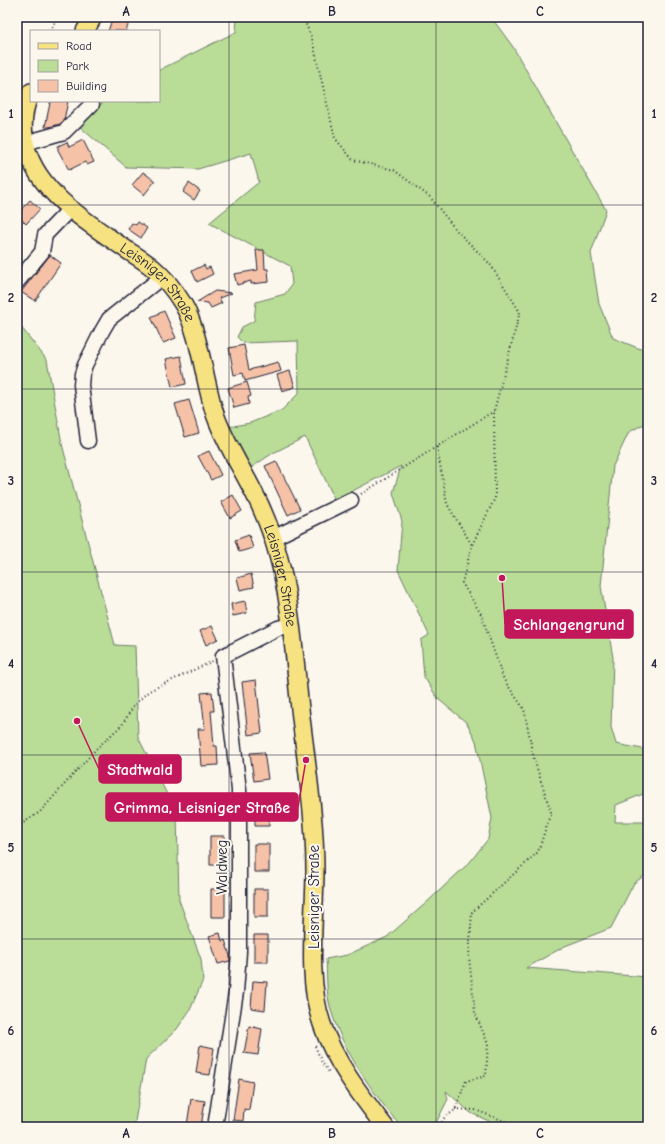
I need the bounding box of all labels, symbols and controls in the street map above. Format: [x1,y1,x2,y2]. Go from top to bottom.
text: A [122,4,130,19]
text: B [328,4,336,19]
text: C [536,4,544,19]
legend [30,30,160,102]
text: Road [66,39,92,53]
text: Park [66,59,89,73]
text: Building [66,79,107,93]
text: 1 [8,106,14,121]
text: 1 [651,106,657,121]
street label: Leisniger Straße [117,239,199,325]
text: 2 [8,290,14,305]
text: 2 [651,290,657,305]
text: 3 [8,473,14,488]
text: 3 [651,473,657,488]
street label: Leisniger Straße [260,522,300,628]
callout: Schlangengrund [505,610,633,638]
text: Schlangengrund [513,616,625,634]
text: 4 [8,656,14,671]
text: 4 [651,656,657,671]
callout: Stadtwald [99,755,181,783]
text: Stadtwald [107,761,173,779]
callout: Grimma, Leisniger Straße [106,793,298,821]
text: Grimma, Leisniger Straße [114,799,290,817]
street label: Waldweg [213,839,231,895]
text: 5 [8,840,15,855]
text: 5 [651,840,658,855]
street label: Leisniger Straße [305,845,323,949]
text: 6 [8,1023,15,1038]
text: 6 [651,1023,658,1038]
text: A [122,1126,130,1141]
text: B [328,1126,336,1141]
text: C [536,1126,544,1141]

